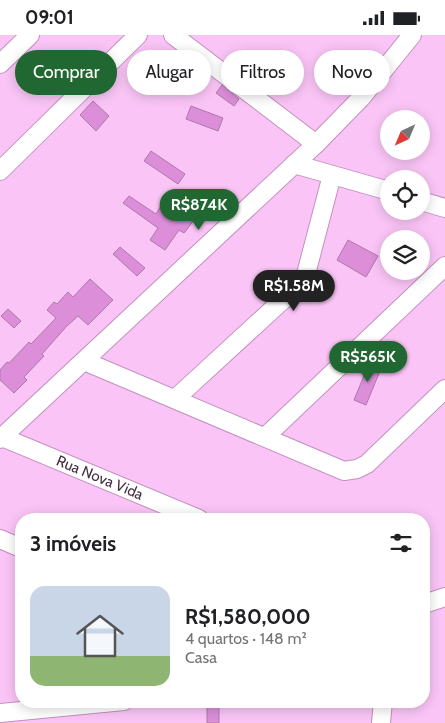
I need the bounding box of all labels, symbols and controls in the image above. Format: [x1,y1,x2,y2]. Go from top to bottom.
text: 09:01 [25,6,74,29]
chip: Comprar [15,50,117,95]
chip: Alugar [127,50,211,95]
chip: Filtros [221,50,304,95]
chip: Novo [314,50,390,95]
north arrow [380,110,430,160]
map controls [380,110,430,280]
button: locate [380,170,430,220]
pin: R$874K [158,189,240,231]
text: R$874K [171,195,227,214]
button: layers [380,230,430,280]
pin: R$1.58M [248,269,340,312]
text: R$1.58M [264,276,324,295]
pin: R$565K [327,341,409,383]
text: R$565K [340,347,396,366]
street label: Rua Nova Vida [54,452,147,504]
icon: filters [387,529,415,557]
text: 3 imóveis [30,531,116,556]
text: R$1,580,000 [185,604,311,629]
icon: home [70,606,130,666]
text: 4 quartos · 148 m² [185,629,307,648]
text: Casa [185,648,217,667]

